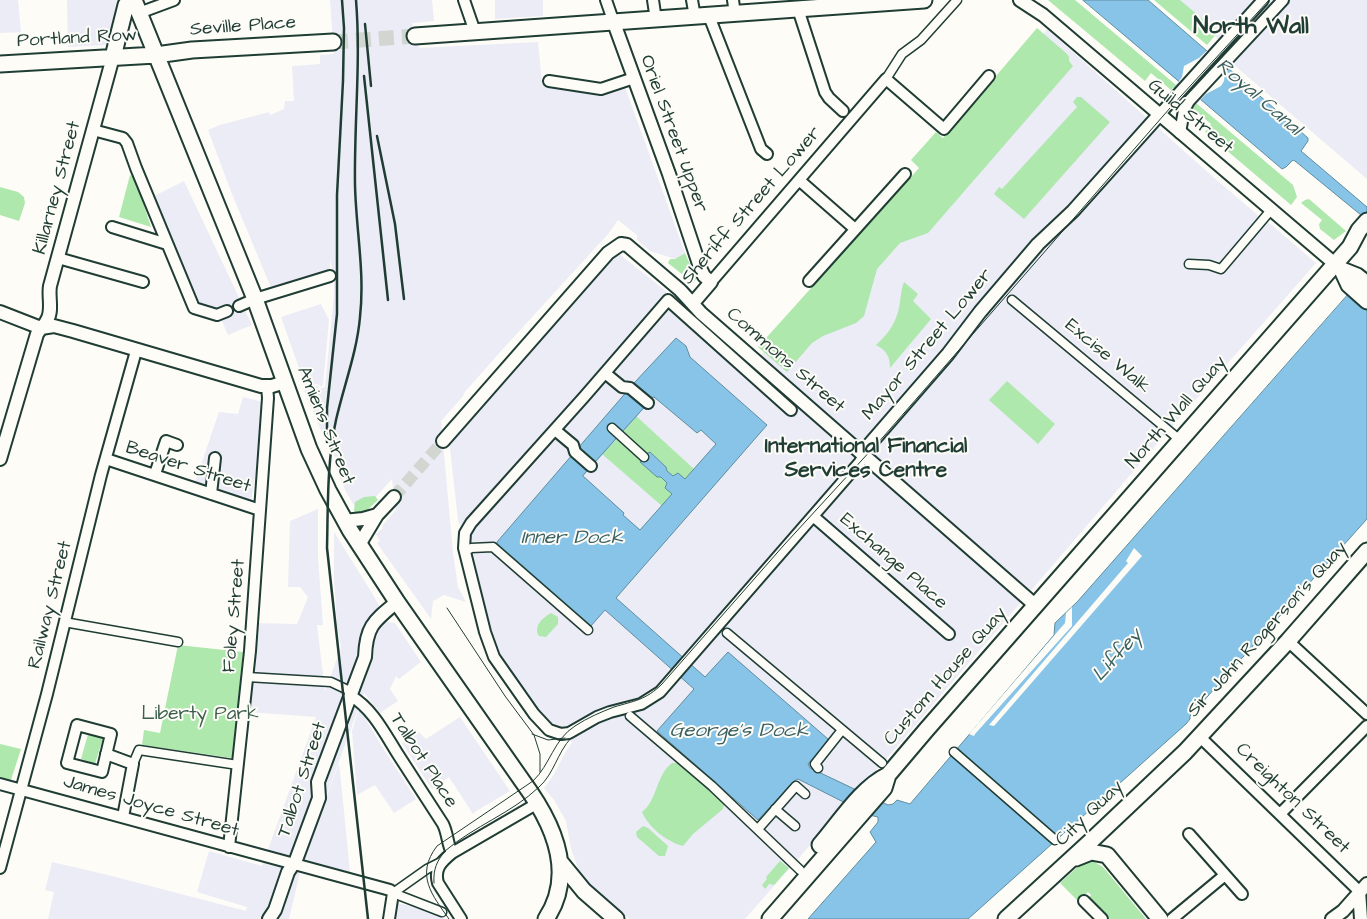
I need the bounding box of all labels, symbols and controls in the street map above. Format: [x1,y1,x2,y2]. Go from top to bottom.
street label: Seville Place [189,12,297,42]
district label: North Wall [1193,14,1309,42]
street label: Portland Row [16,24,138,54]
street label: Oriel Street Upper [634,52,712,216]
water label: Royal Canal [1210,54,1306,142]
street label: Guild Street [1143,75,1237,159]
street label: Killarney Street [29,119,87,257]
street label: Sheriff Street Lower [677,122,827,290]
street label: Mayor Street Lower [858,265,998,425]
street label: Commons Street [721,303,849,419]
street label: Excise Walk [1060,315,1154,399]
street label: North Wall Quay [1122,352,1232,474]
street label: Amiens Street [291,364,359,488]
district label: International Financial Services Centre [765,435,967,485]
street label: Beaver Street [123,437,253,499]
street label: Exchange Place [834,509,952,615]
water label: Inner Dock [521,527,623,551]
street label: Sir John Rogerson's Quay [1183,537,1353,723]
street label: Railway Street [24,539,78,671]
street label: Foley Street [219,558,251,674]
street label: Custom House Quay [880,603,1012,751]
water label: Liffey [1088,625,1148,687]
park label: Liberty Park [141,704,259,726]
street label: Talbot Place [384,709,462,813]
street label: Talbot Street [274,720,332,840]
water label: George's Dock [670,720,808,744]
street label: Creighton Street [1230,739,1354,859]
street label: James Joyce Street [61,771,241,843]
street label: City Quay [1051,776,1129,852]

